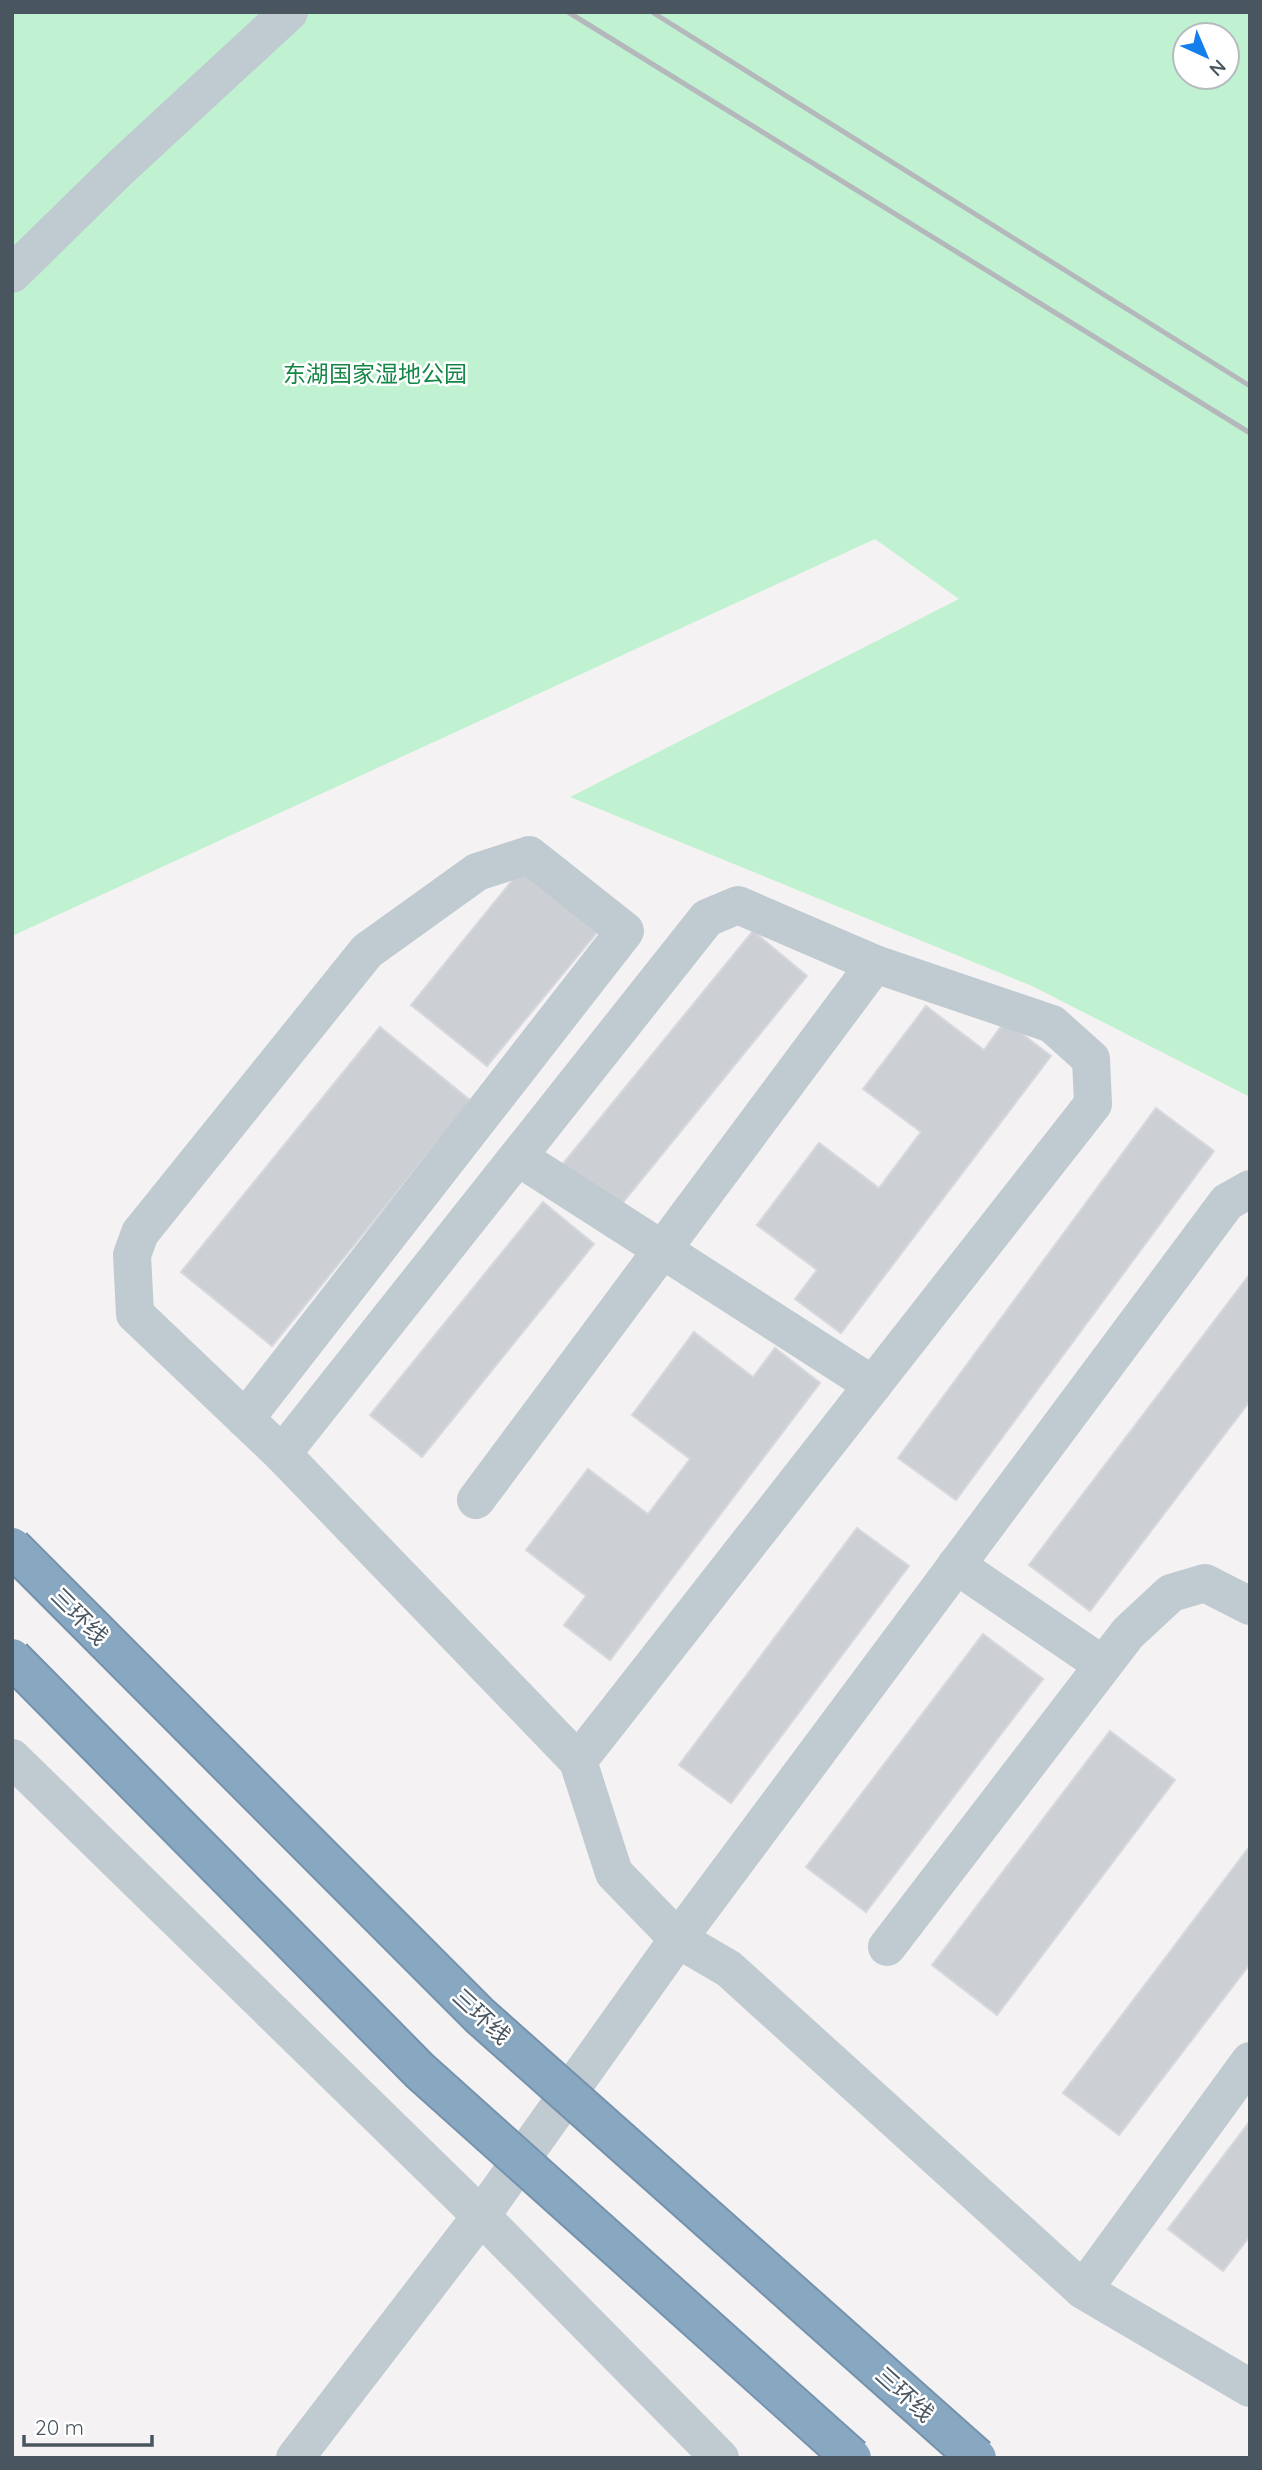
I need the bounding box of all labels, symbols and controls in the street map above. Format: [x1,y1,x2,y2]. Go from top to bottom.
north arrow [1171,21,1241,91]
text: N [1204,55,1231,82]
park label: 东湖国家湿地公园 [283,359,467,388]
street label: 三环线 [45,1581,115,1651]
street label: 三环线 [447,1982,517,2050]
street label: 三环线 [870,2360,940,2428]
scale bar [24,2404,152,2448]
text: 20 m [35,2414,84,2440]

